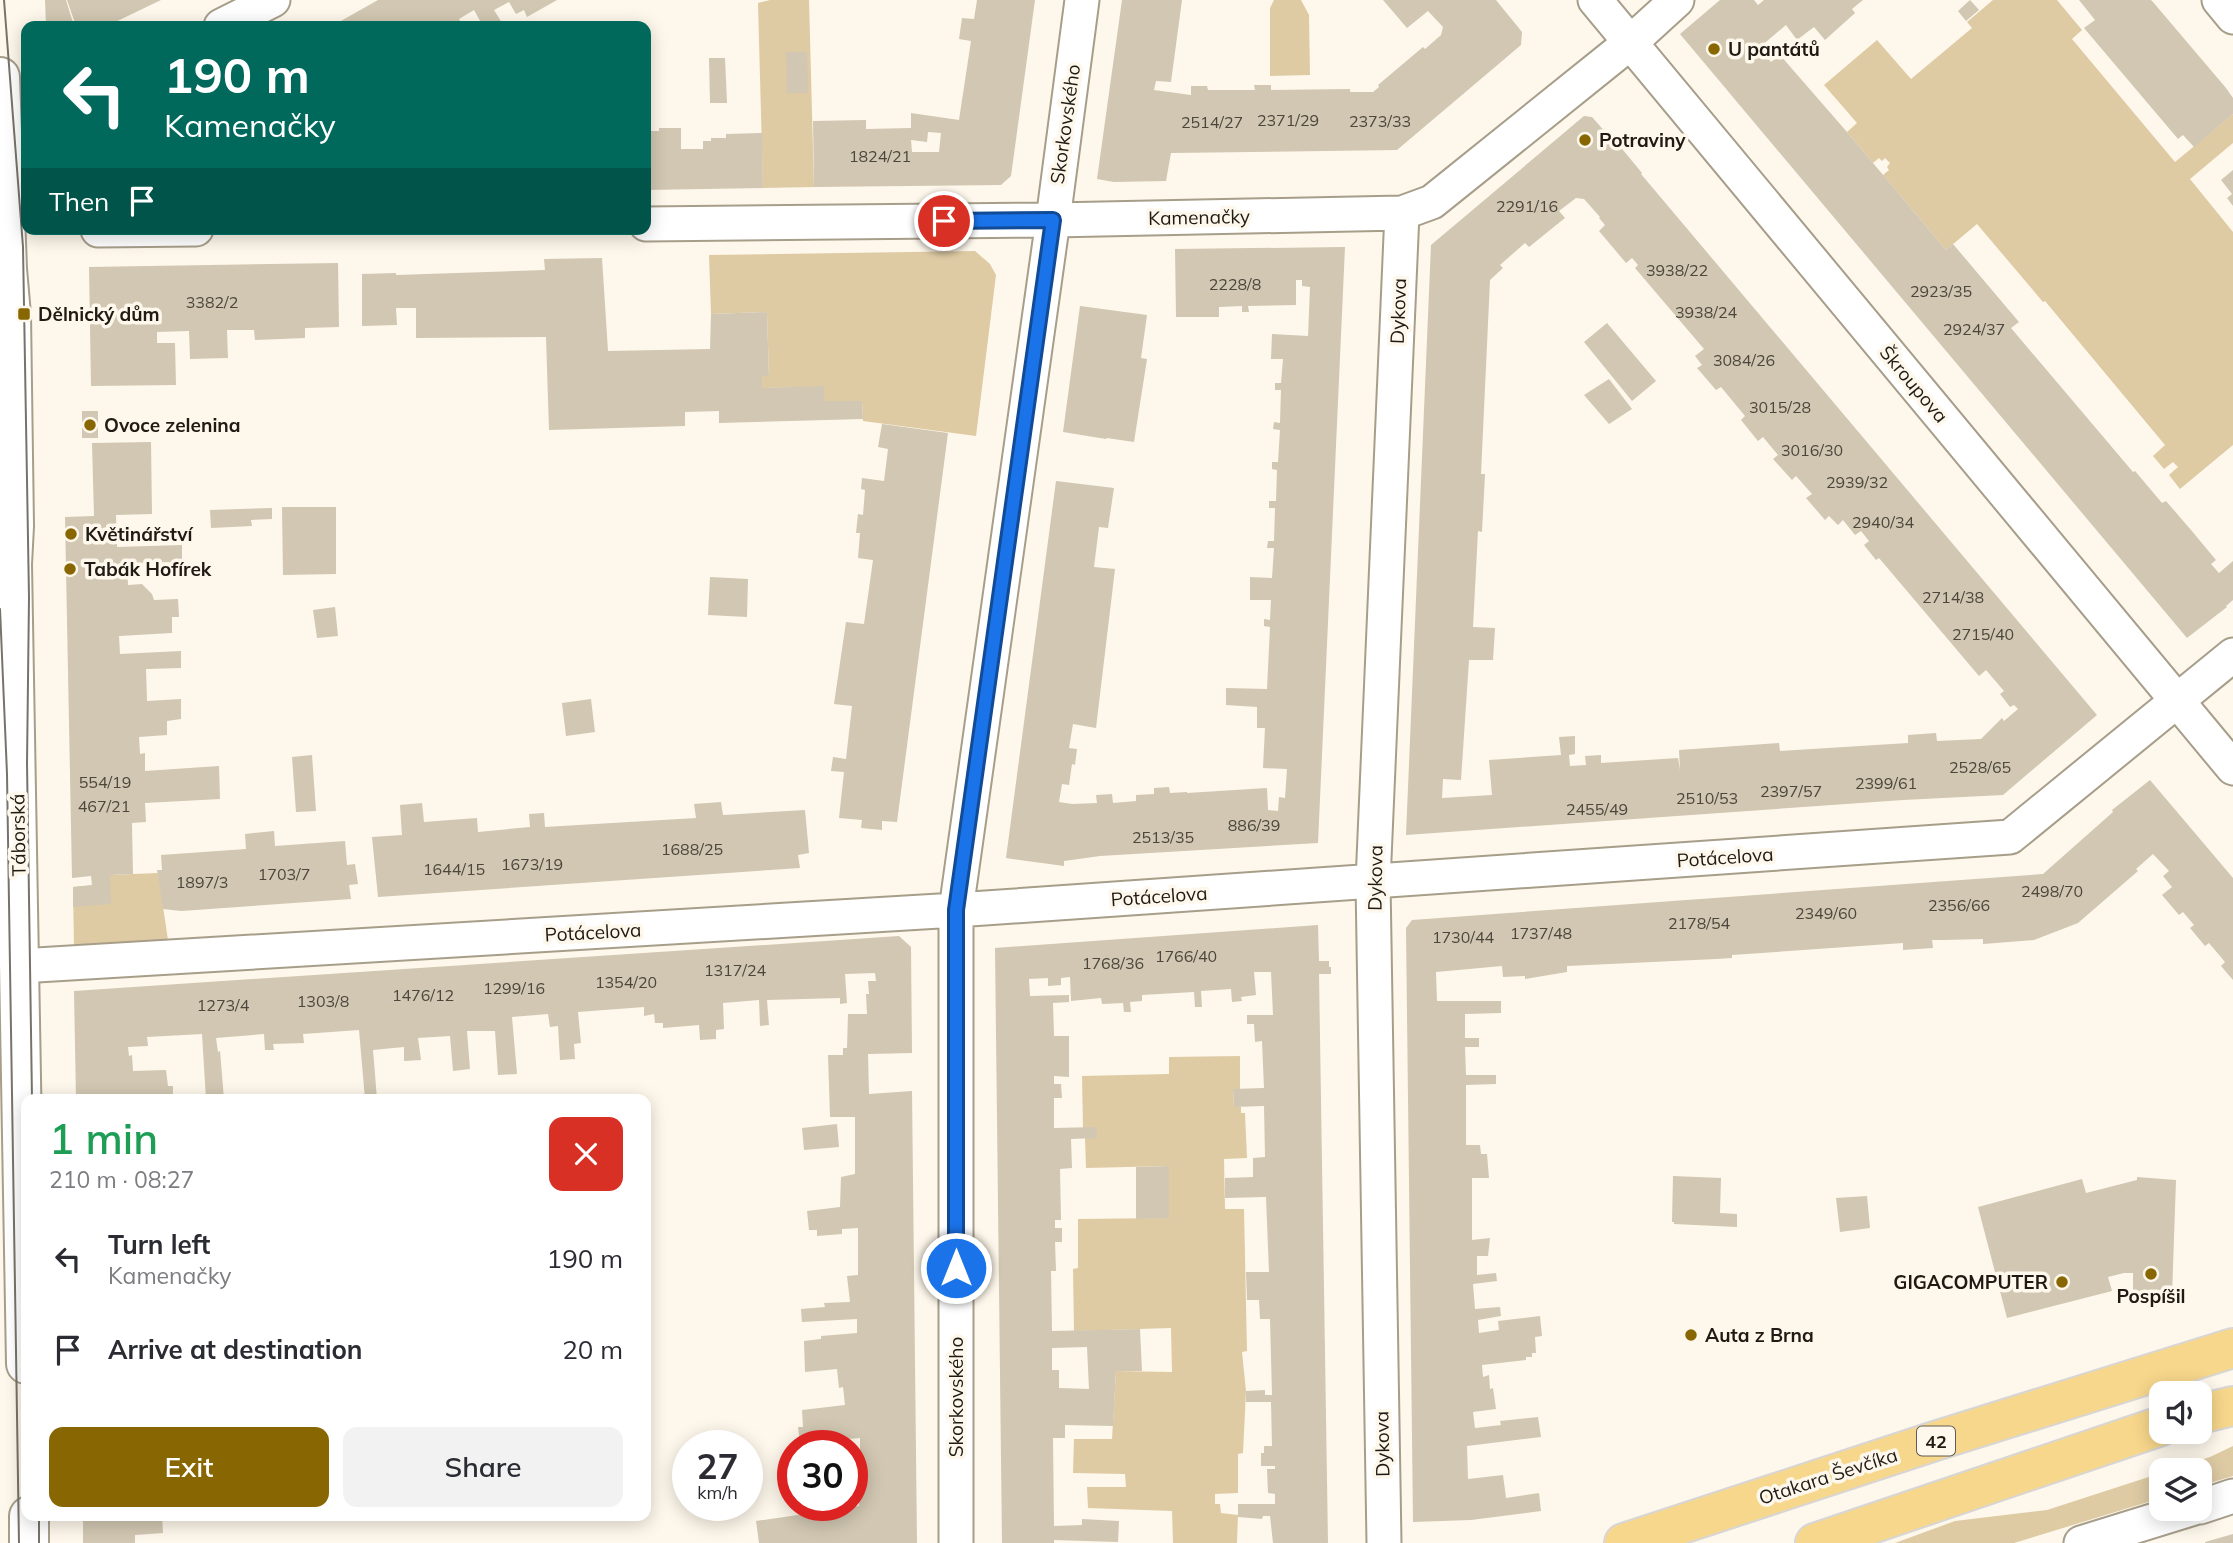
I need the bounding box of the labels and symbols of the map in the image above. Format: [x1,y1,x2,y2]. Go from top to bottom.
place label: U pantátů [1728,37,1820,61]
marker: U pantátů [1706,41,1722,57]
street label: Skorkovského [1045,63,1085,185]
house number: 2371/29 [1257,110,1319,130]
house number: 2373/33 [1349,111,1411,131]
house number: 2514/27 [1181,112,1243,132]
place label: Potraviny [1599,128,1686,152]
marker: Potraviny [1577,132,1593,148]
house number: 1824/21 [849,146,911,166]
pin [914,191,974,251]
house number: 2291/16 [1496,196,1558,216]
street label: Kamenačky [1148,204,1250,230]
house number: 3938/22 [1646,260,1708,280]
house number: 2228/8 [1209,274,1261,294]
street label: Dykova [1385,278,1411,344]
house number: 2923/35 [1910,281,1972,301]
house number: 3382/2 [186,292,238,312]
place label: Dělnický dům [38,302,160,326]
house number: 3938/24 [1675,302,1737,322]
marker: Dělnický dům [16,306,32,322]
house number: 2924/37 [1943,319,2005,339]
street label: Škroupova [1875,340,1953,428]
house number: 3084/26 [1713,350,1775,370]
house number: 3015/28 [1749,397,1811,417]
place label: Ovoce zelenina [104,413,241,437]
marker: Ovoce zelenina [82,417,98,433]
house number: 3016/30 [1781,440,1843,460]
house number: 2939/32 [1826,472,1888,492]
house number: 2940/34 [1852,512,1914,532]
place label: Květinářství [85,522,193,546]
marker: Květinářství [63,526,79,542]
place label: Tabák Hofírek [84,557,212,581]
marker: Tabák Hofírek [62,561,78,577]
house number: 2714/38 [1922,587,1984,607]
house number: 2715/40 [1952,624,2014,644]
house number: 2528/65 [1949,757,2011,777]
house number: 554/19 [79,772,131,792]
house number: 2399/61 [1855,773,1917,793]
house number: 2397/57 [1760,781,1822,801]
house number: 2510/53 [1676,788,1738,808]
street label: Táborská [5,794,31,876]
house number: 467/21 [78,796,130,816]
house number: 2455/49 [1566,799,1628,819]
house number: 886/39 [1228,815,1280,835]
house number: 2513/35 [1132,827,1194,847]
house number: 1688/25 [661,839,723,859]
street label: Potácelova [1676,842,1774,872]
street label: Dykova [1362,845,1388,911]
house number: 1673/19 [501,854,563,874]
house number: 1644/15 [423,859,485,879]
house number: 1703/7 [258,864,310,884]
house number: 1897/3 [176,872,228,892]
street label: Potácelova [1110,881,1208,911]
house number: 2498/70 [2021,881,2083,901]
house number: 2356/66 [1928,895,1990,915]
house number: 2349/60 [1795,903,1857,923]
house number: 2178/54 [1668,913,1730,933]
street label: Potácelova [544,917,642,947]
house number: 1737/48 [1510,923,1572,943]
house number: 1730/44 [1432,927,1494,947]
house number: 1766/40 [1155,946,1217,966]
house number: 1768/36 [1082,953,1144,973]
house number: 1317/24 [704,960,766,980]
house number: 1354/20 [595,972,657,992]
house number: 1299/16 [483,978,545,998]
house number: 1476/12 [392,985,454,1005]
house number: 1303/8 [297,991,349,1011]
house number: 1273/4 [197,995,250,1015]
position arrow [919,1231,993,1305]
marker: Pospíšil [2143,1266,2159,1282]
place label: GIGACOMPUTER [1893,1270,2048,1294]
marker: GIGACOMPUTER [2054,1274,2070,1290]
place label: Pospíšil [2116,1284,2186,1308]
place label: Auta z Brna [1705,1323,1814,1347]
marker: Auta z Brna [1683,1327,1699,1343]
street label: Skorkovského [944,1337,968,1457]
street label: Dykova [1369,1411,1395,1477]
road number: 42 [1917,1426,1955,1456]
speed limit sign: 30 [777,1430,868,1521]
street label: Otakara Ševčíka [1756,1442,1900,1510]

